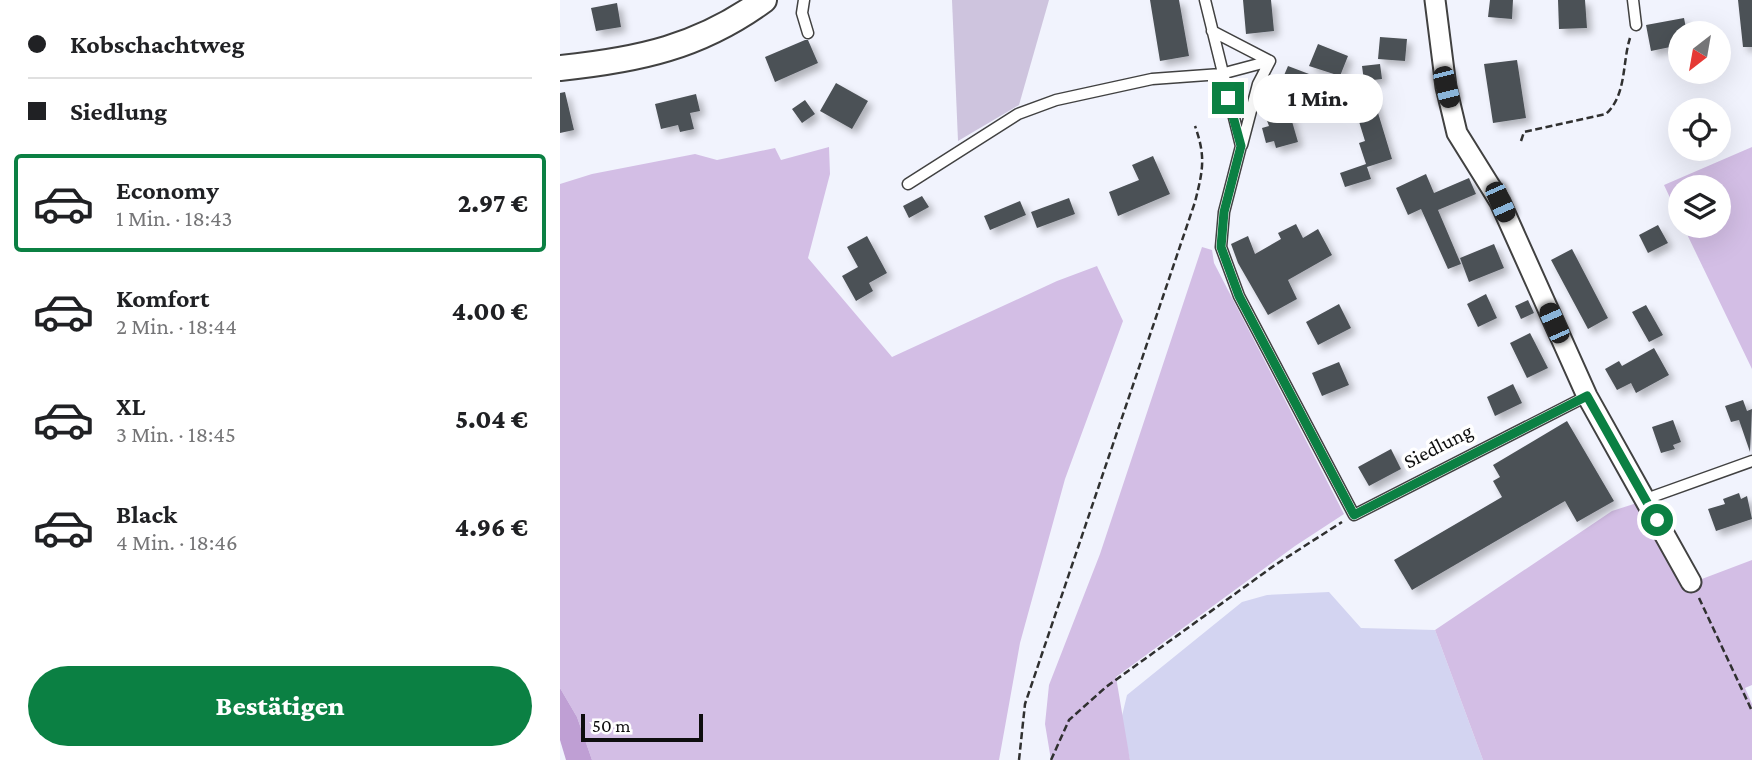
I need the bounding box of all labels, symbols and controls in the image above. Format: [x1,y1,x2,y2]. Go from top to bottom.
north arrow [1668,21,1731,84]
map controls [1668,21,1731,238]
text: Kobschachtweg [70,30,245,59]
car [1431,64,1462,110]
callout: 1 Min. [1252,74,1382,122]
route end [1212,82,1244,114]
text: 1 Min. [1287,85,1349,111]
text: Siedlung [70,97,167,126]
button: locate [1668,98,1731,161]
icon: car [32,172,95,235]
button: layers [1668,175,1731,238]
text: Economy [116,176,219,205]
car [1482,179,1519,225]
text: 2.97 € [458,189,528,218]
text: 1 Min. · 18:43 [116,205,233,231]
icon: car [32,280,95,343]
text: Komfort [116,284,209,313]
text: 4.00 € [452,297,528,326]
car [1536,300,1573,346]
text: 2 Min. · 18:44 [116,313,237,339]
icon: car [32,388,95,451]
text: XL [116,392,145,421]
text: 5.04 € [455,405,528,434]
street label: Siedlung [1400,419,1476,473]
text: 3 Min. · 18:45 [116,421,236,447]
icon: car [32,496,95,559]
text: Black [116,500,177,529]
route start [1641,504,1673,536]
text: 4.96 € [455,513,528,542]
text: 4 Min. · 18:46 [116,529,238,555]
button: Bestätigen [28,666,532,746]
scale bar [581,711,704,743]
text: 50 m [592,715,631,736]

